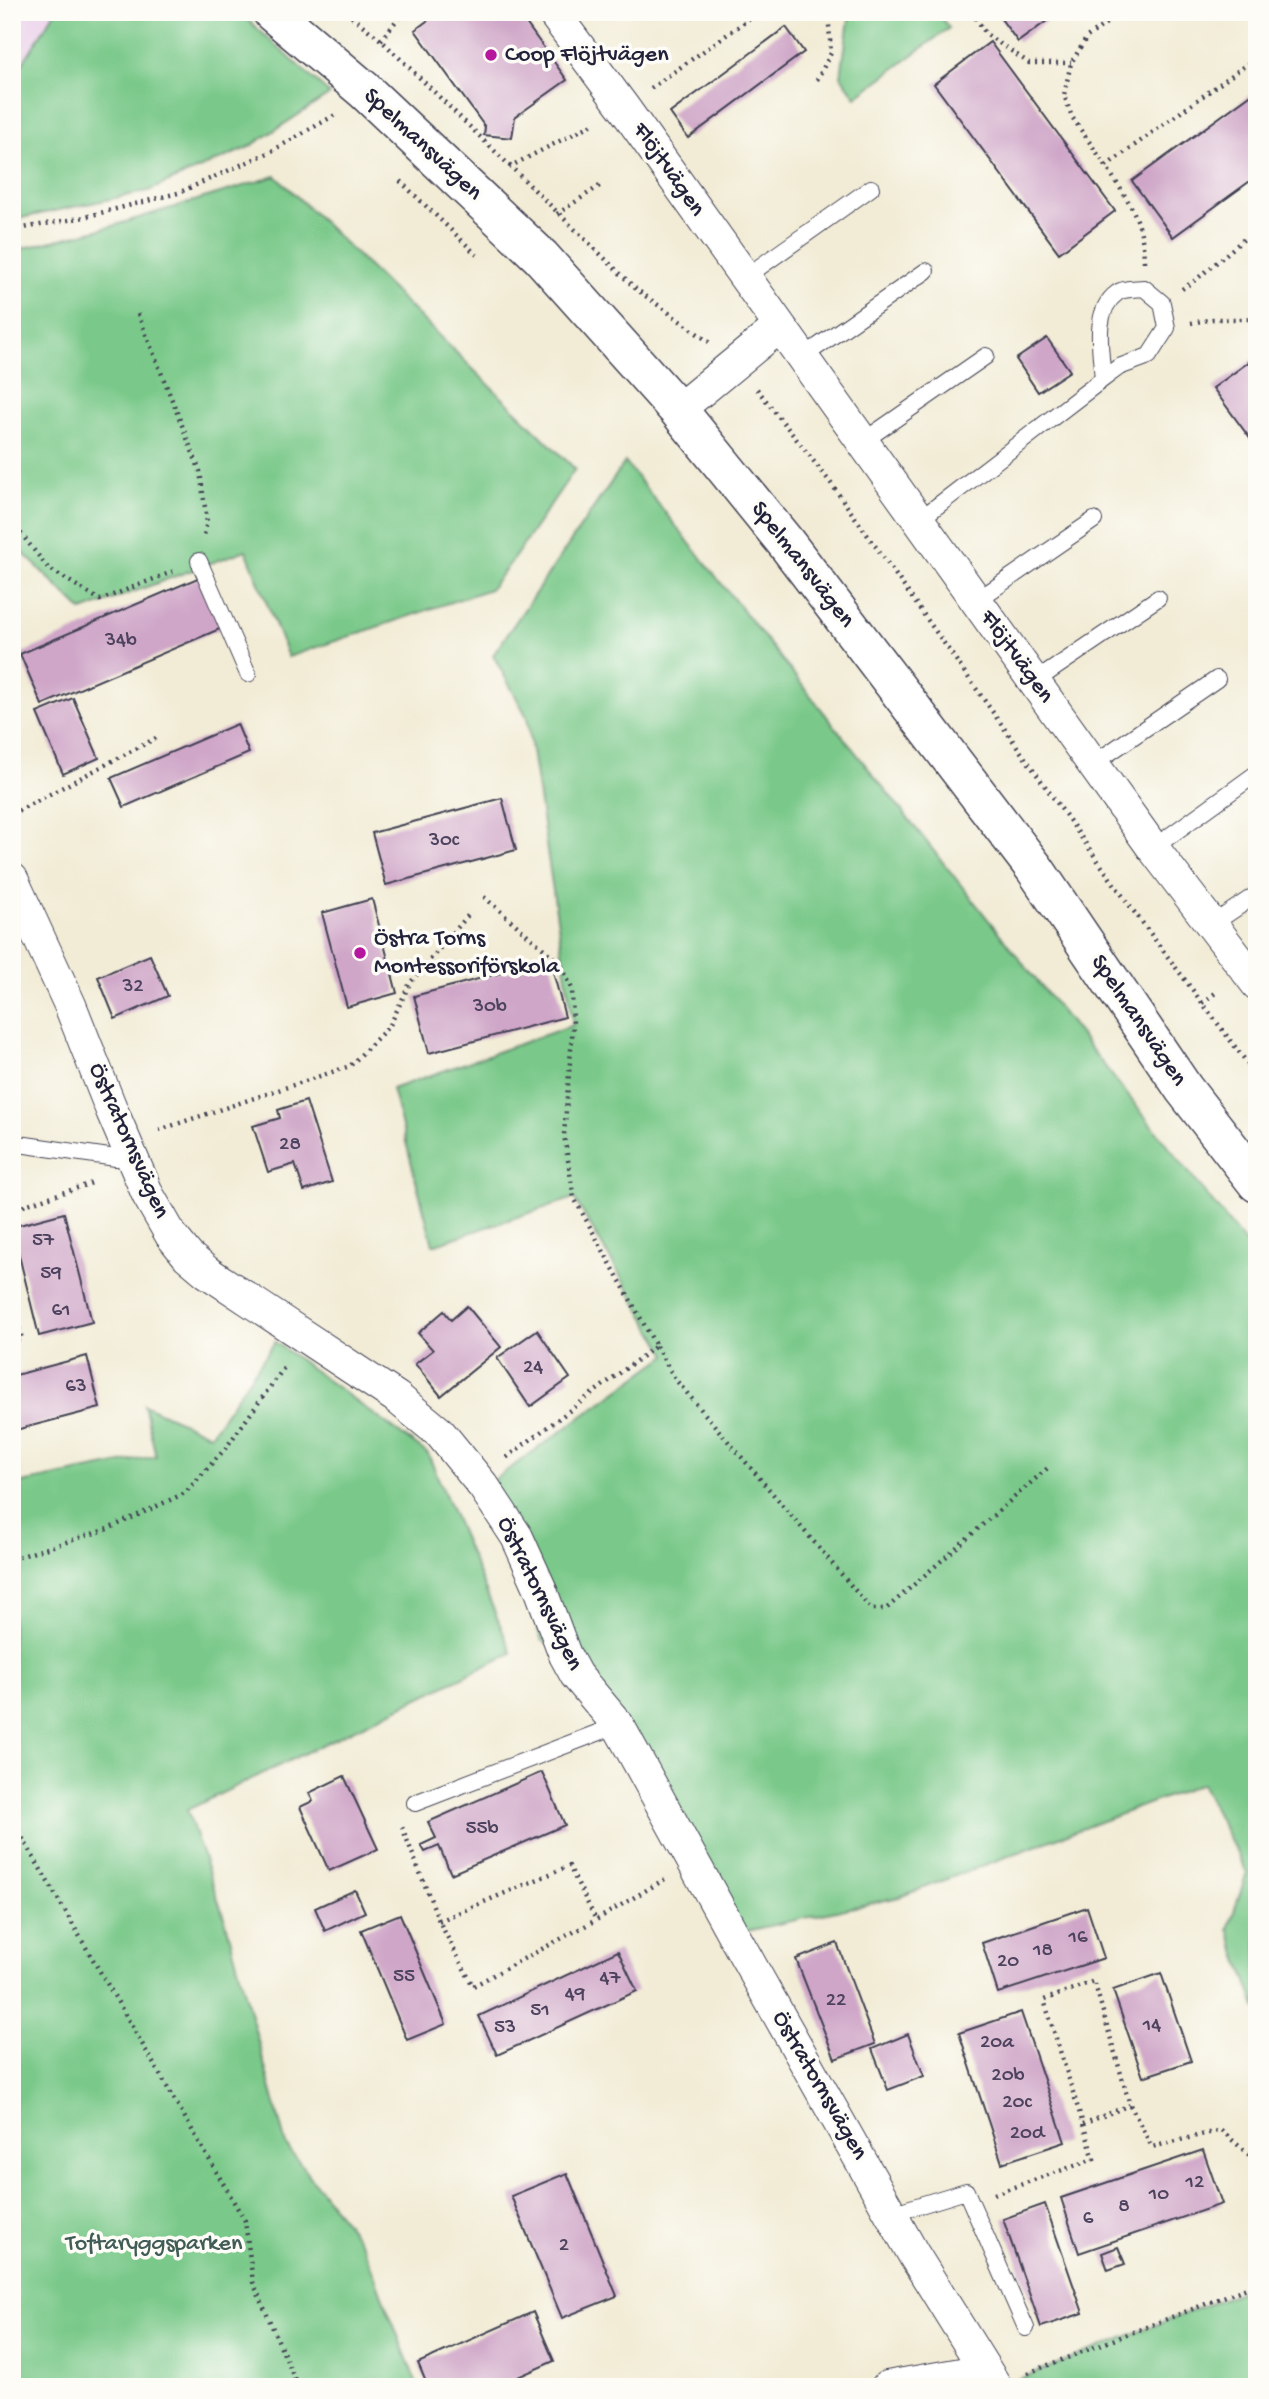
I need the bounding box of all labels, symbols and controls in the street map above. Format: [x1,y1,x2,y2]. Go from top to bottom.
place label: Coop Flöjtvägen [505,41,669,70]
marker: Coop Flöjtvägen [483,47,499,63]
street label: Spelmansvägen [356,82,488,208]
street label: Flöjtvägen [625,117,711,223]
street label: Spelmansvägen [744,496,861,635]
street label: Flöjtvägen [972,604,1060,710]
house number: 34b [104,629,137,654]
house number: 30c [428,829,460,854]
place label: Östra Torns Montessoriförskola [374,925,560,982]
marker: Östra Torns Montessoriförskola [352,945,368,961]
street label: Spelmansvägen [1083,950,1193,1093]
house number: 32 [121,975,144,1000]
house number: 30b [472,995,507,1020]
street label: Östratornsvägen [81,1059,175,1224]
house number: 28 [279,1133,301,1158]
house number: 57 [32,1229,55,1254]
house number: 59 [40,1262,62,1287]
house number: 61 [51,1299,71,1324]
house number: 24 [523,1356,543,1381]
house number: 63 [65,1375,87,1400]
street label: Östratornsvägen [489,1512,589,1676]
house number: 55b [465,1817,499,1842]
house number: 16 [1067,1926,1088,1951]
house number: 18 [1032,1939,1053,1964]
house number: 20 [997,1950,1019,1975]
house number: 55 [393,1965,415,1990]
house number: 47 [600,1967,622,1992]
house number: 49 [565,1983,586,2008]
house number: 22 [826,1989,846,2014]
house number: 51 [530,1999,550,2024]
street label: Östratornsvägen [765,2006,874,2166]
house number: 14 [1142,2014,1161,2039]
house number: 53 [494,2016,516,2041]
house number: 20a [980,2031,1015,2056]
house number: 20b [991,2064,1025,2089]
house number: 20c [1002,2091,1033,2116]
house number: 20d [1010,2122,1046,2147]
house number: 12 [1185,2171,1204,2196]
house number: 10 [1148,2183,1169,2208]
house number: 8 [1118,2195,1130,2220]
house number: 6 [1083,2207,1094,2232]
park label: Toftaryggsparken [64,2230,243,2259]
house number: 2 [559,2234,569,2259]

